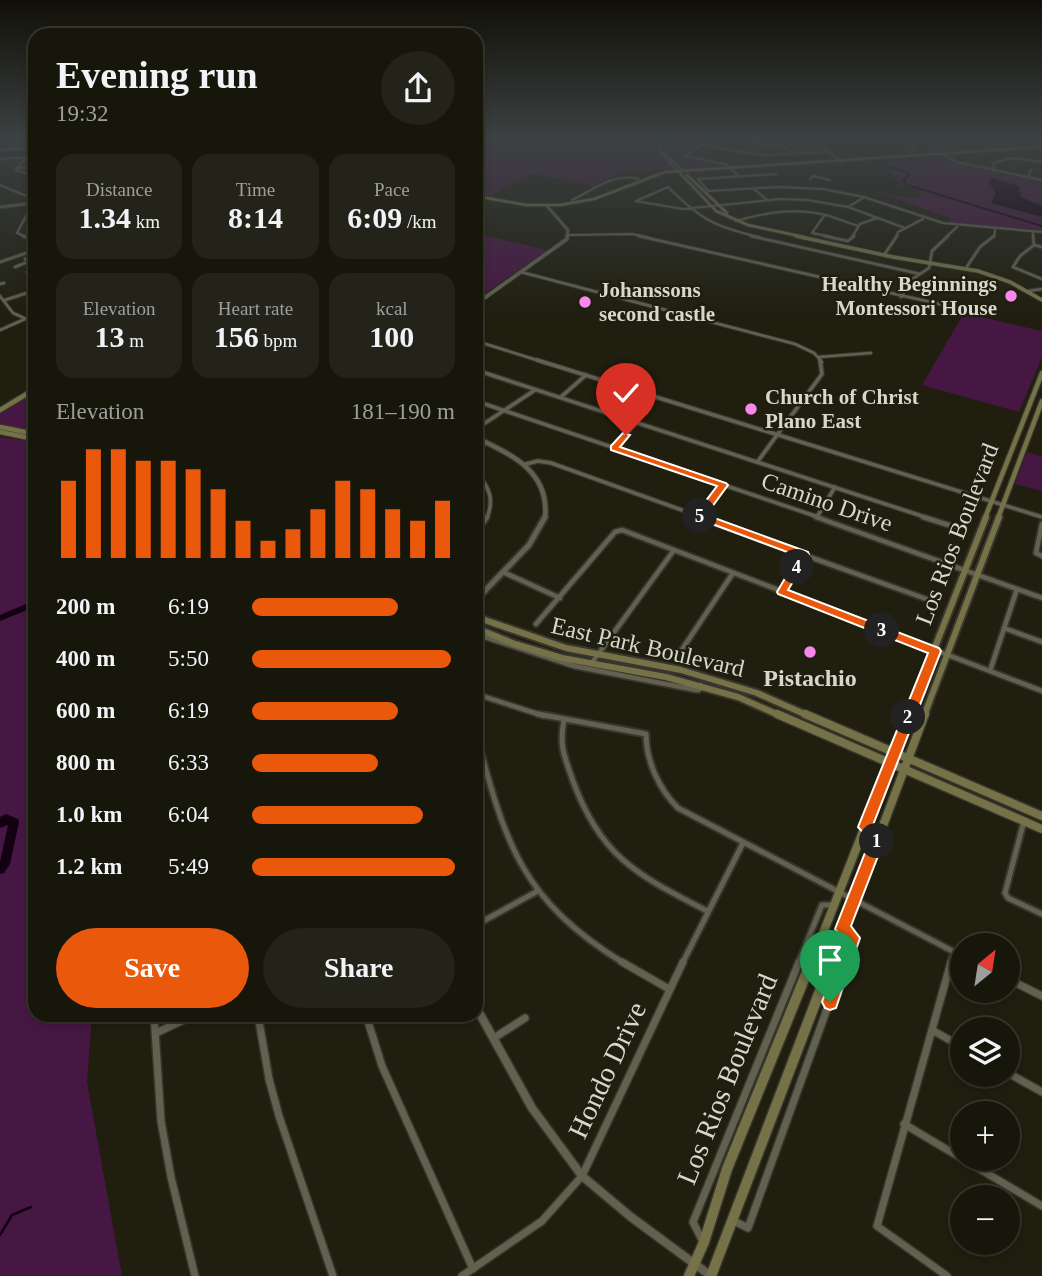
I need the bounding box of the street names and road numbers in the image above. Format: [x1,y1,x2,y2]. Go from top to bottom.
street label: Los Rios Boulevard [910,440,1004,628]
street label: Camino Drive [758,467,896,537]
street label: East Park Boulevard [549,612,747,682]
street label: Los Rios Boulevard [671,969,783,1189]
street label: Hondo Drive [562,997,652,1143]

